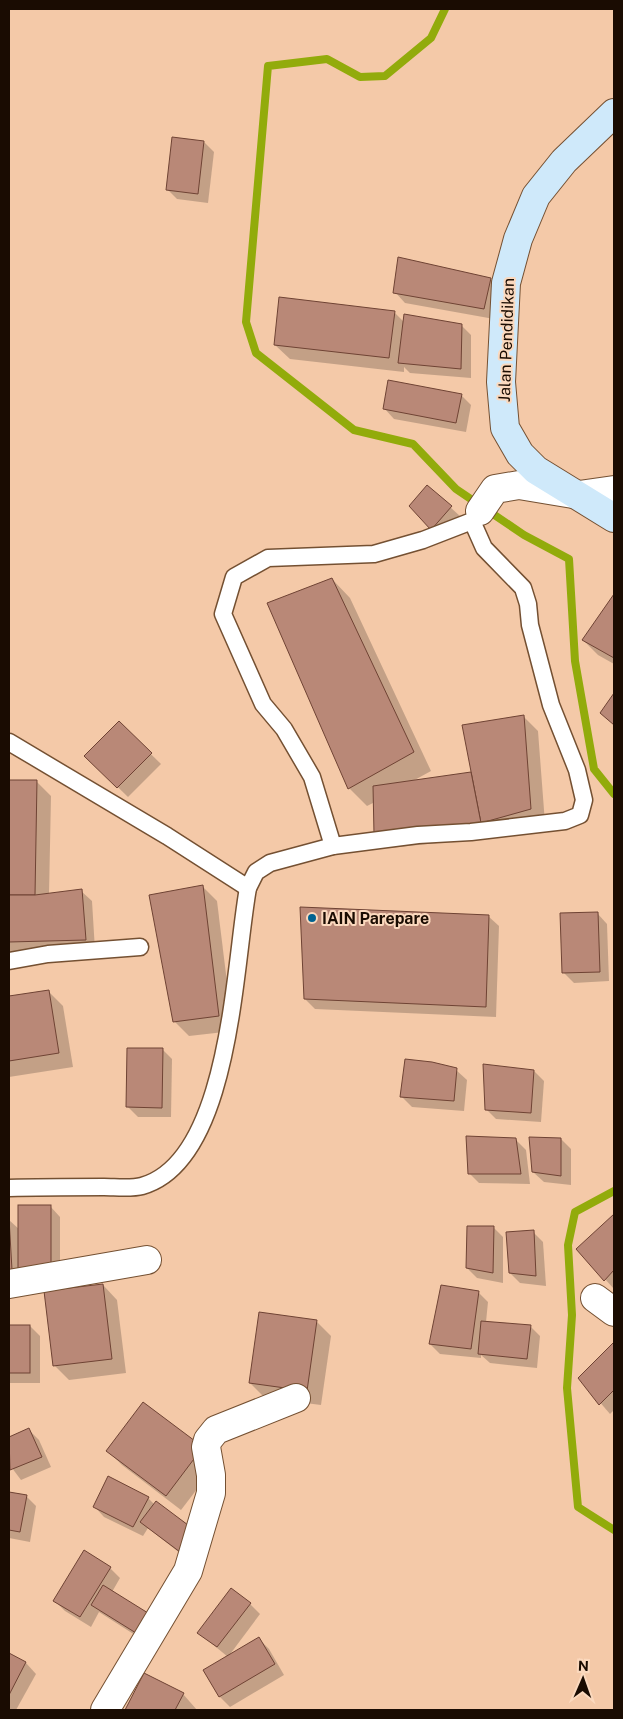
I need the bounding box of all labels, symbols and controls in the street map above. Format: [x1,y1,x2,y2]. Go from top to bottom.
street label: Jalan Pendidikan [495,278,518,402]
place label: IAIN Parepare [322,909,429,928]
marker: IAIN Parepare [306,912,318,924]
north arrow [558,1654,608,1704]
text: N [578,1658,589,1674]

